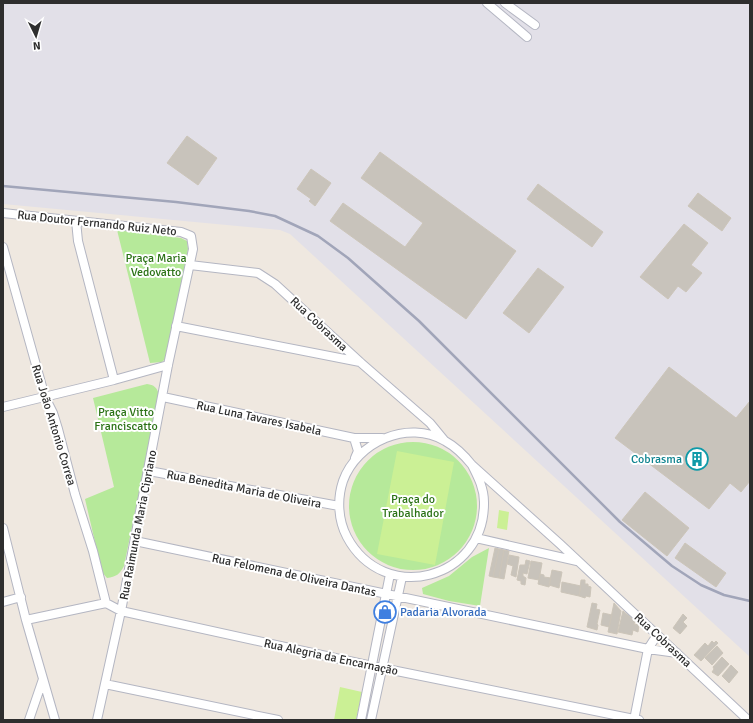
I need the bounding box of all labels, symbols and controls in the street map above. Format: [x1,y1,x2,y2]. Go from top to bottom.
north arrow [16,16,56,56]
text: N [32,39,41,52]
street label: Rua Doutor Fernando Ruiz Neto [17,208,177,239]
park label: Praça Maria Vedovatto [125,251,187,280]
street label: Rua Cobrasma [287,294,351,355]
street label: Rua João Antonio Correa [28,363,79,487]
street label: Rua Luna Tavares Isabela [195,398,323,439]
park label: Praça Vitto Franciscatto [94,405,158,434]
building icon: Cobrasma [684,446,710,472]
street label: Rua Raimunda Maria Cipriano [117,449,160,601]
place label: Cobrasma [631,452,682,467]
street label: Rua Benedita Maria de Oliveira [165,467,323,512]
park label: Praça do Trabalhador [382,492,444,521]
street label: Rua Felomena de Oliveira Dantas [210,551,377,600]
shop icon: Padaria Alvorada [372,599,398,625]
place label: Padaria Alvorada [400,605,487,620]
street label: Rua Cobrasma [631,610,695,671]
street label: Rua Alegria da Encarnação [262,636,399,679]

